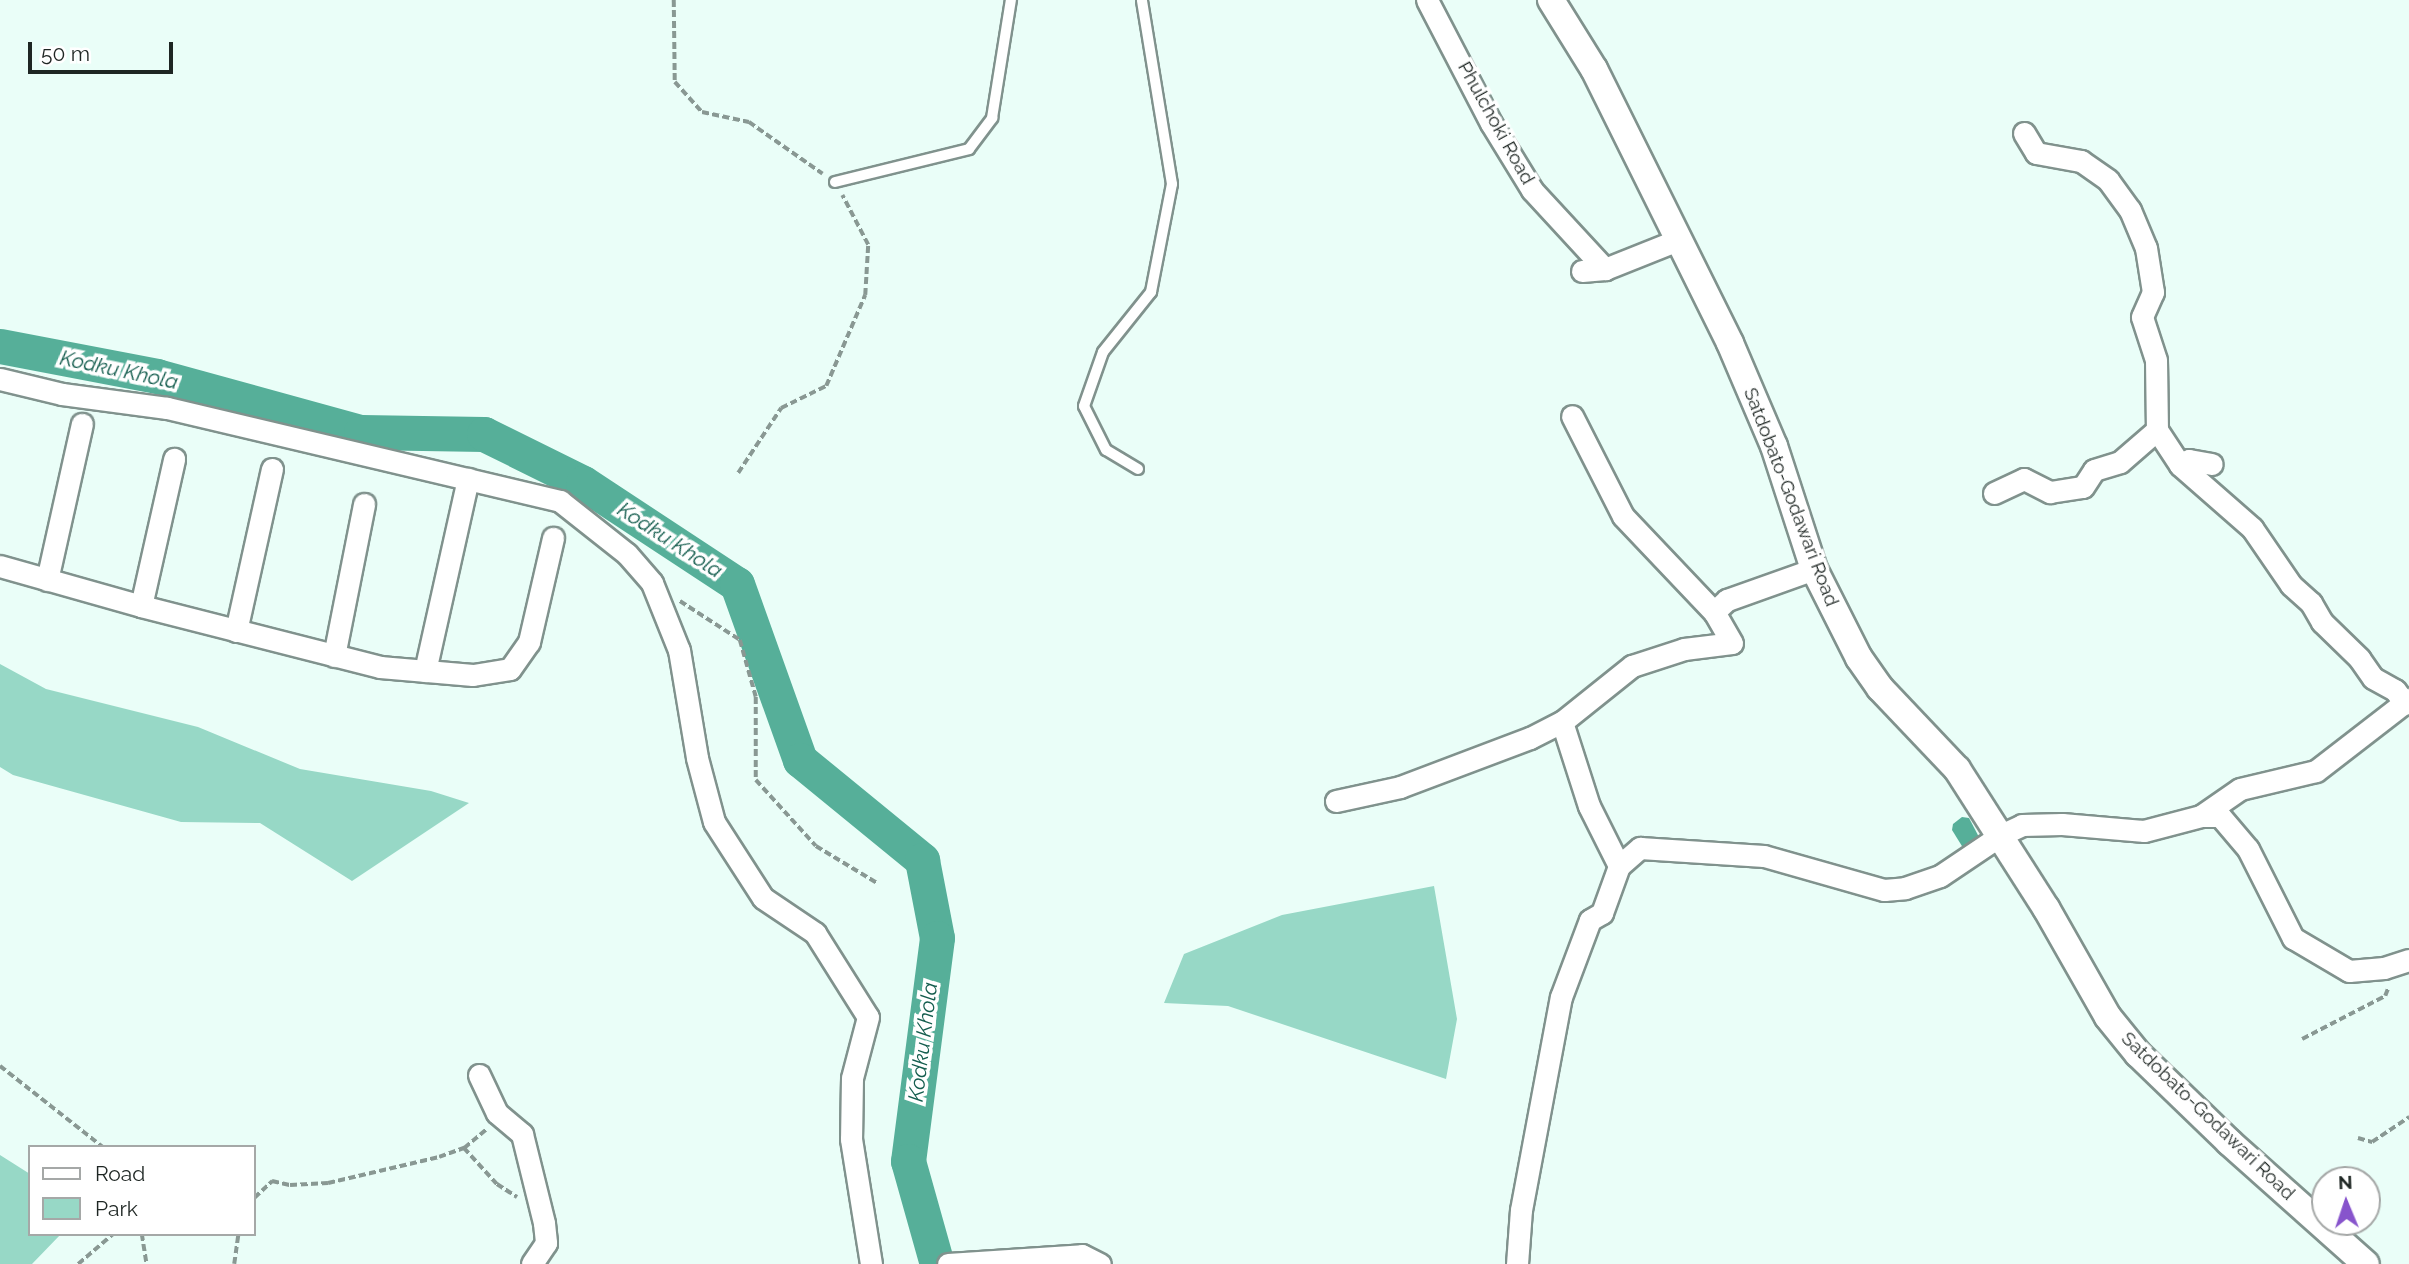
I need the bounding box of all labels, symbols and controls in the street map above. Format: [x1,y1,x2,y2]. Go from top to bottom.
scale bar [32,28,177,72]
text: 50 m [41,41,90,66]
street label: Phulchoki Road [1453,58,1539,188]
water label: Kodku Khola [58,345,180,395]
street label: Satdobato-Godawari Road [1739,385,1843,609]
water label: Kodku Khola [613,497,727,583]
water label: Kodku Khola [903,981,943,1103]
street label: Satdobato-Godawari Road [2117,1027,2299,1205]
legend [28,1145,256,1236]
text: Road [95,1161,145,1186]
north arrow [2311,1166,2381,1236]
text: N [2338,1171,2353,1193]
text: Park [95,1196,138,1221]

